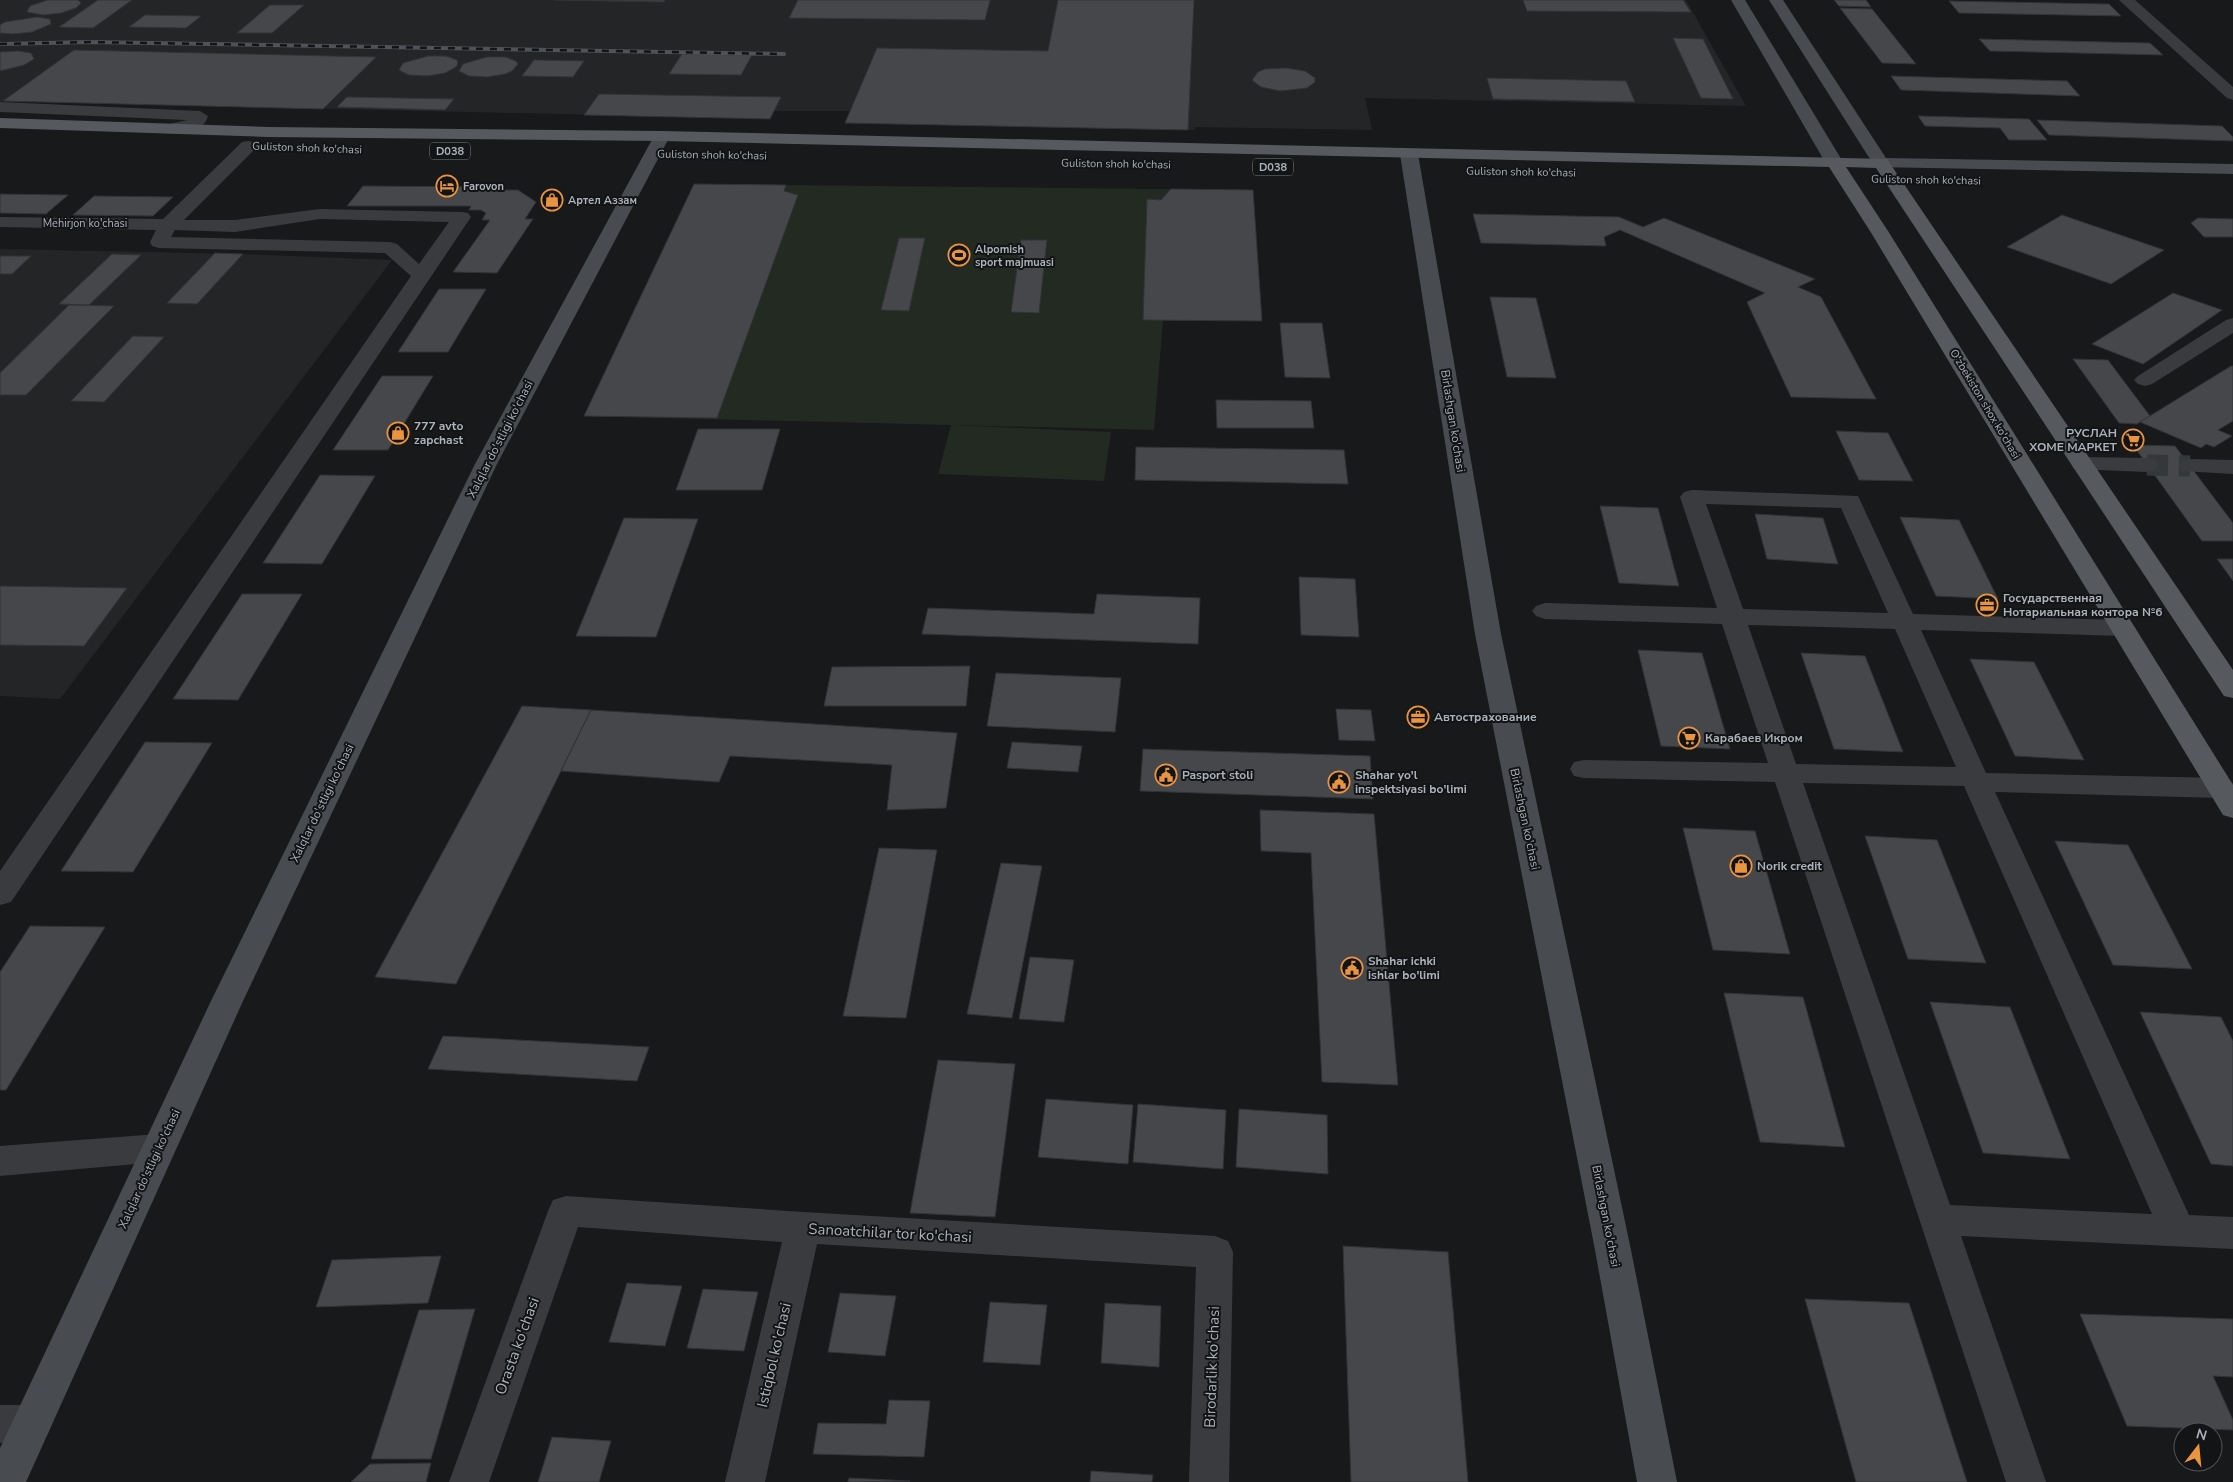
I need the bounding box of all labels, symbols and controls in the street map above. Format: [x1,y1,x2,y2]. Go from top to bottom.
street label: Guliston shoh ko'chasi [252,139,362,157]
road number: D038 [430,142,470,160]
street label: Guliston shoh ko'chasi [657,147,767,163]
street label: Guliston shoh ko'chasi [1061,156,1171,172]
road number: D038 [1253,158,1293,176]
street label: Guliston shoh ko'chasi [1466,164,1576,180]
street label: Guliston shoh ko'chasi [1871,172,1981,188]
hotel icon: Farovon [435,174,459,198]
place label: Farovon [463,179,504,194]
shop icon: Артел Аззам [540,188,564,212]
place label: Артел Аззам [568,193,637,208]
street label: Mehirjon ko'chasi [43,216,127,231]
place label: Alpomish sport majmuasi [975,242,1054,270]
sports icon: Alpomish sport majmuasi [947,243,971,267]
street label: O'zbekiston shox ko'chasi [1946,346,2024,462]
street label: Birlashgan ko'chasi [1437,369,1469,473]
street label: Xalqlar do'stligi ko'chasi [463,378,537,500]
place label: 777 avto zapchast [414,418,463,448]
shop icon: 777 avto zapchast [386,421,410,445]
place label: РУСЛАН ХОМЕ МАРКЕТ [2028,425,2118,455]
supermarket icon: РУСЛАН ХОМЕ МАРКЕТ [2121,428,2145,452]
place label: Государственная Нотариальная контора №6 [2003,590,2162,620]
office icon: Государственная Нотариальная контора №6 [1975,593,1999,617]
office icon: Автострахование [1406,705,1430,729]
place label: Автострахование [1434,709,1537,725]
supermarket icon: Карабаев Икром [1677,726,1701,750]
place label: Карабаев Икром [1705,730,1803,746]
street label: Xalqlar do'stligi ko'chasi [286,741,358,865]
public building icon: Pasport stoli [1154,763,1178,787]
place label: Pasport stoli [1182,767,1253,783]
place label: Shahar yo'l inspektsiyasi bo'limi [1355,767,1467,797]
street label: Birlashgan ko'chasi [1506,767,1544,871]
public building icon: Shahar yo'l inspektsiyasi bo'limi [1327,770,1351,794]
shop icon: Norik credit [1729,854,1753,878]
place label: Norik credit [1757,858,1822,874]
place label: Shahar ichki ishlar bo'limi [1368,953,1440,983]
public building icon: Shahar ichki ishlar bo'limi [1340,956,1364,980]
street label: Xalqlar do'stligi ko'chasi [114,1107,184,1231]
street label: Birlashgan ko'chasi [1588,1164,1624,1268]
street label: Sanoatchilar tor ko'chasi [808,1219,972,1247]
street label: Orasta ko'chasi [490,1295,544,1397]
street label: Istiqbol ko'chasi [752,1301,796,1409]
street label: Birodarlik ko'chasi [1200,1306,1224,1428]
north arrow [2173,1422,2223,1472]
text: N [2194,1424,2209,1446]

